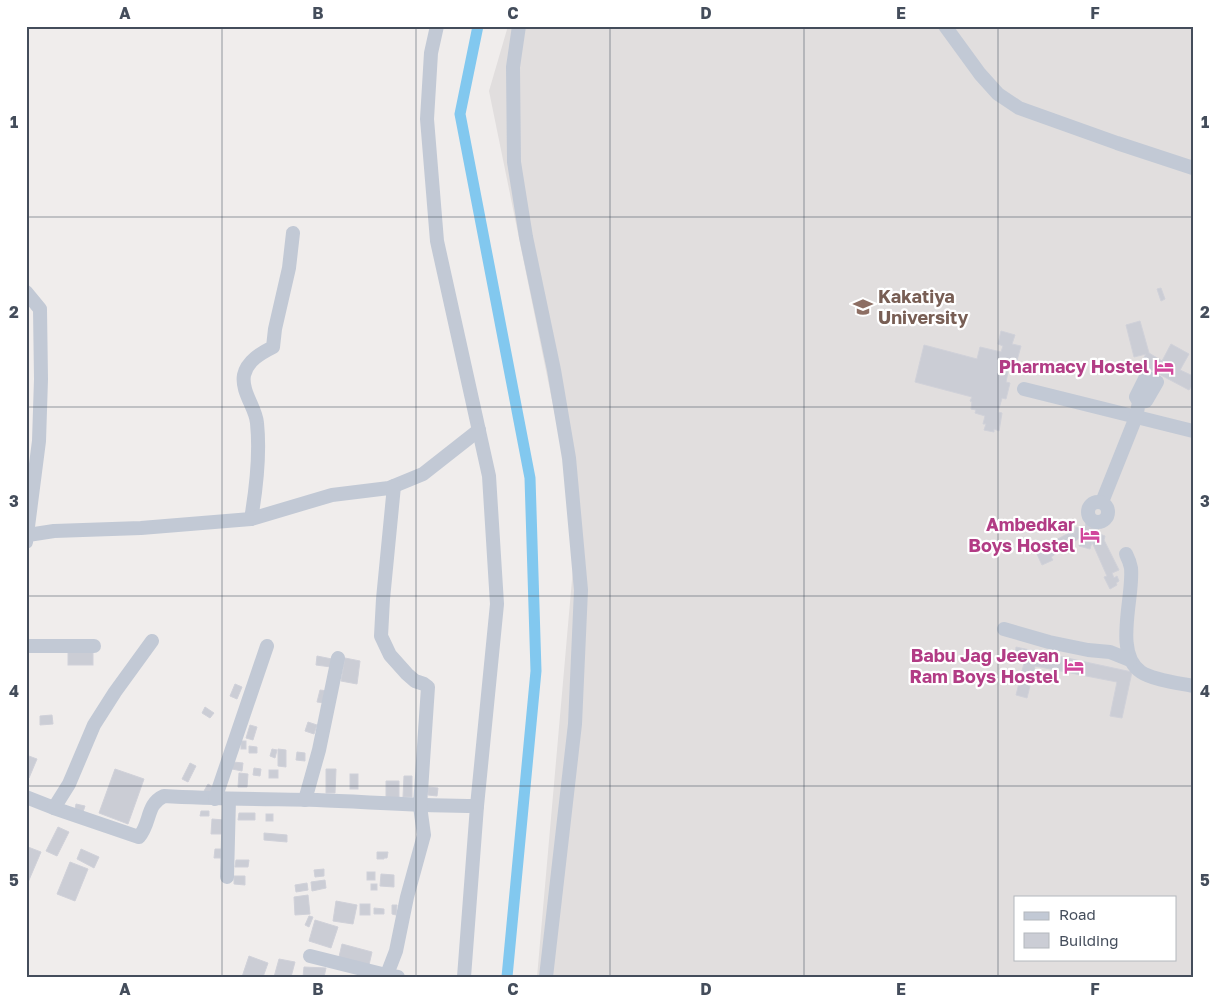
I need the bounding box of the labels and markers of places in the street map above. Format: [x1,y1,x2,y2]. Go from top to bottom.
place label: Kakatiya University [878,285,968,328]
school or university icon: Kakatiya University [852,296,874,318]
place label: Pharmacy Hostel [999,355,1149,377]
hotel icon: Pharmacy Hostel [1153,356,1175,378]
place label: Ambedkar Boys Hostel [968,513,1075,556]
hotel icon: Ambedkar Boys Hostel [1079,524,1101,546]
place label: Babu Jag Jeevan Ram Boys Hostel [909,644,1059,687]
hotel icon: Babu Jag Jeevan Ram Boys Hostel [1063,655,1085,677]

